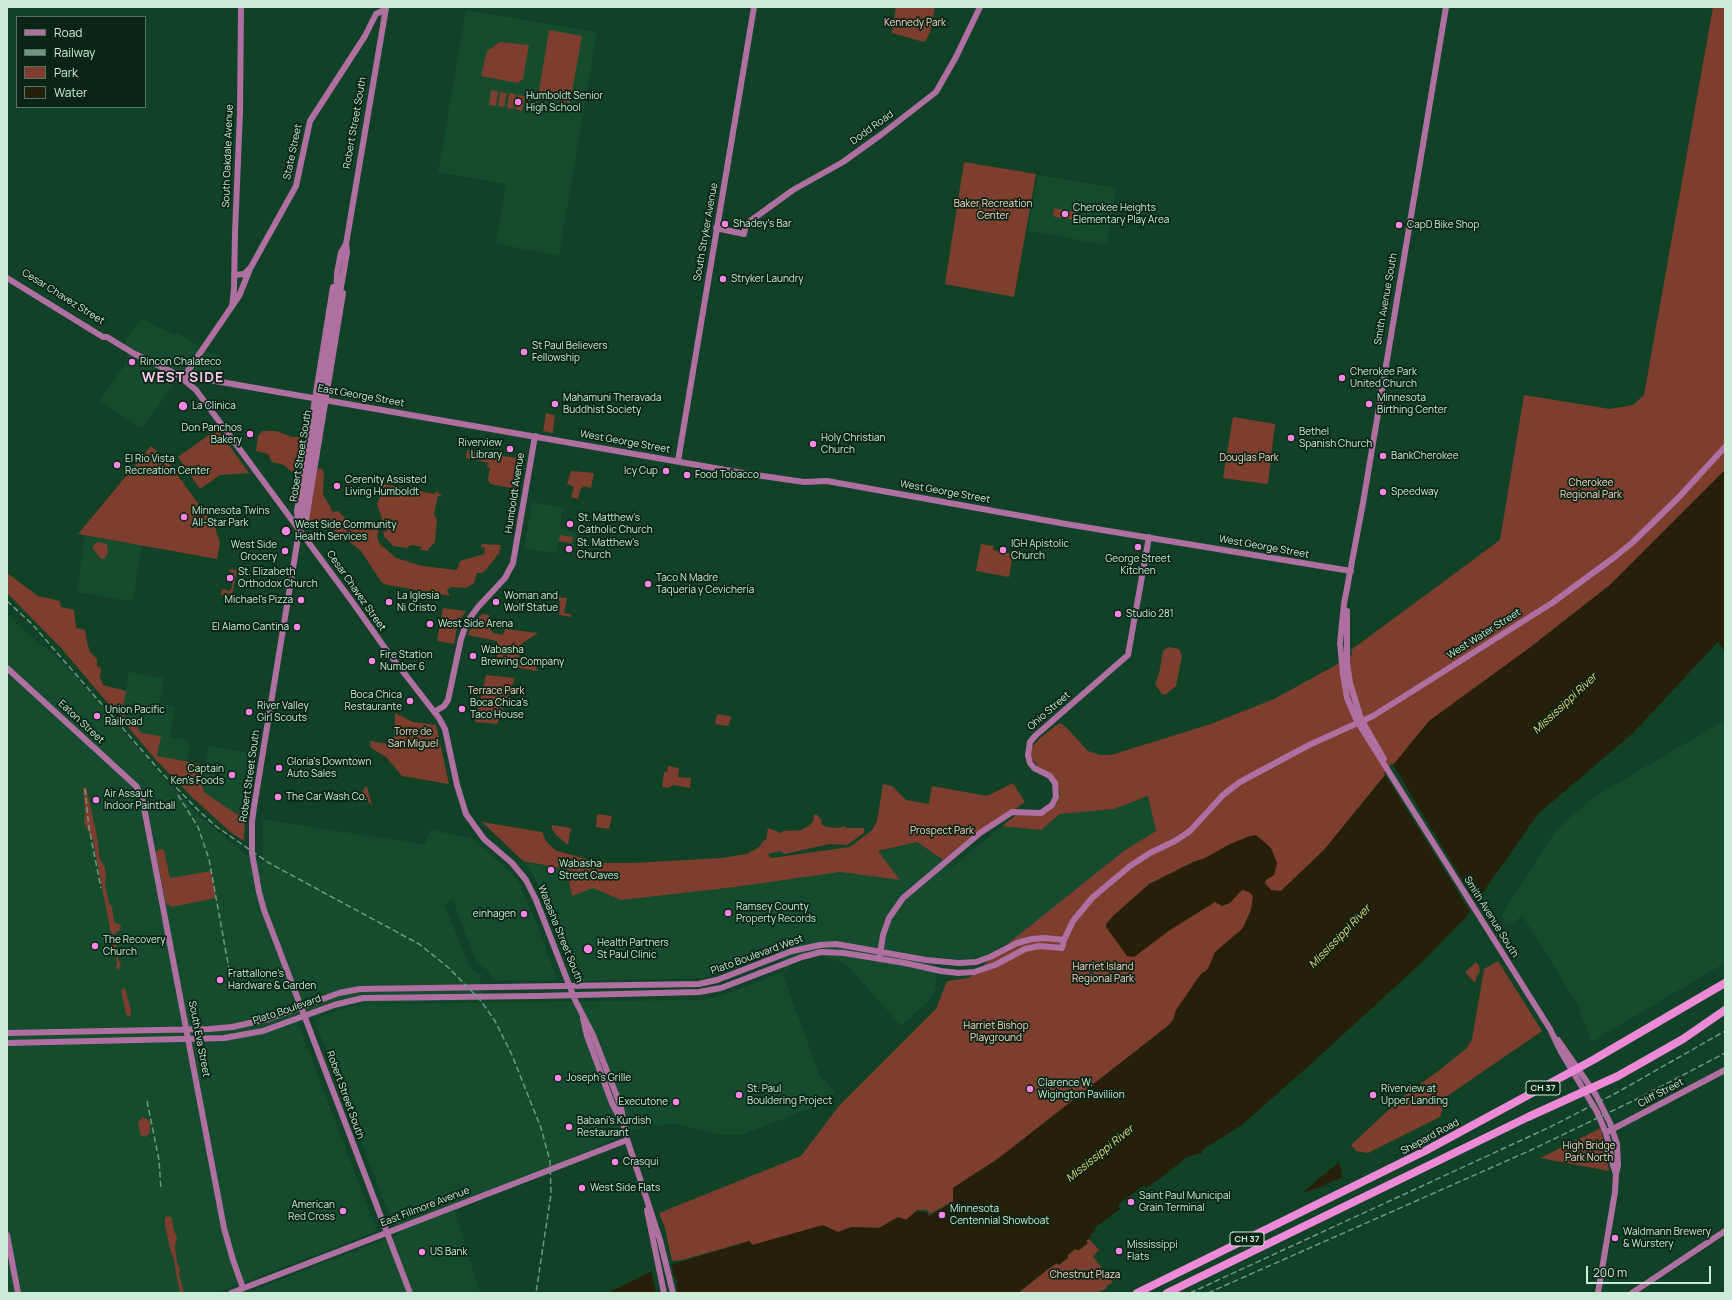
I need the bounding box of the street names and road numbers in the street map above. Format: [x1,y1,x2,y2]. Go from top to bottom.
street label: Robert Street South [341,76,369,170]
street label: South Oakdale Avenue [220,104,236,208]
street label: Dodd Road [848,108,896,148]
street label: State Street [281,123,305,181]
street label: South Stryker Avenue [691,182,721,282]
street label: Smith Avenue South [1372,252,1400,346]
street label: Cesar Chavez Street [19,267,107,327]
street label: East George Street [317,382,405,410]
street label: Robert Street South [288,409,314,503]
street label: West George Street [579,428,671,456]
street label: Humboldt Avenue [503,452,527,534]
street label: West George Street [899,478,991,506]
street label: West George Street [1218,533,1310,561]
street label: Cesar Chavez Street [324,549,388,633]
street label: West Water Street [1445,606,1523,662]
street label: Ohio Street [1025,689,1073,733]
street label: Eaton Street [56,698,106,746]
street label: Robert Street South [238,729,262,823]
street label: Smith Avenue South [1461,874,1521,960]
street label: Wabasha Street South [535,884,585,984]
street label: Plato Boulevard West [709,933,805,977]
street label: Plato Boulevard [251,993,323,1027]
street label: South Eva Street [186,1000,212,1078]
street label: Robert Street South [323,1049,367,1141]
street label: Cliff Street [1636,1076,1686,1110]
road number: CH 37 [1526,1081,1560,1095]
street label: Shepard Road [1399,1117,1461,1157]
street label: East Fillmore Avenue [379,1184,471,1230]
road number: CH 37 [1230,1232,1264,1246]

